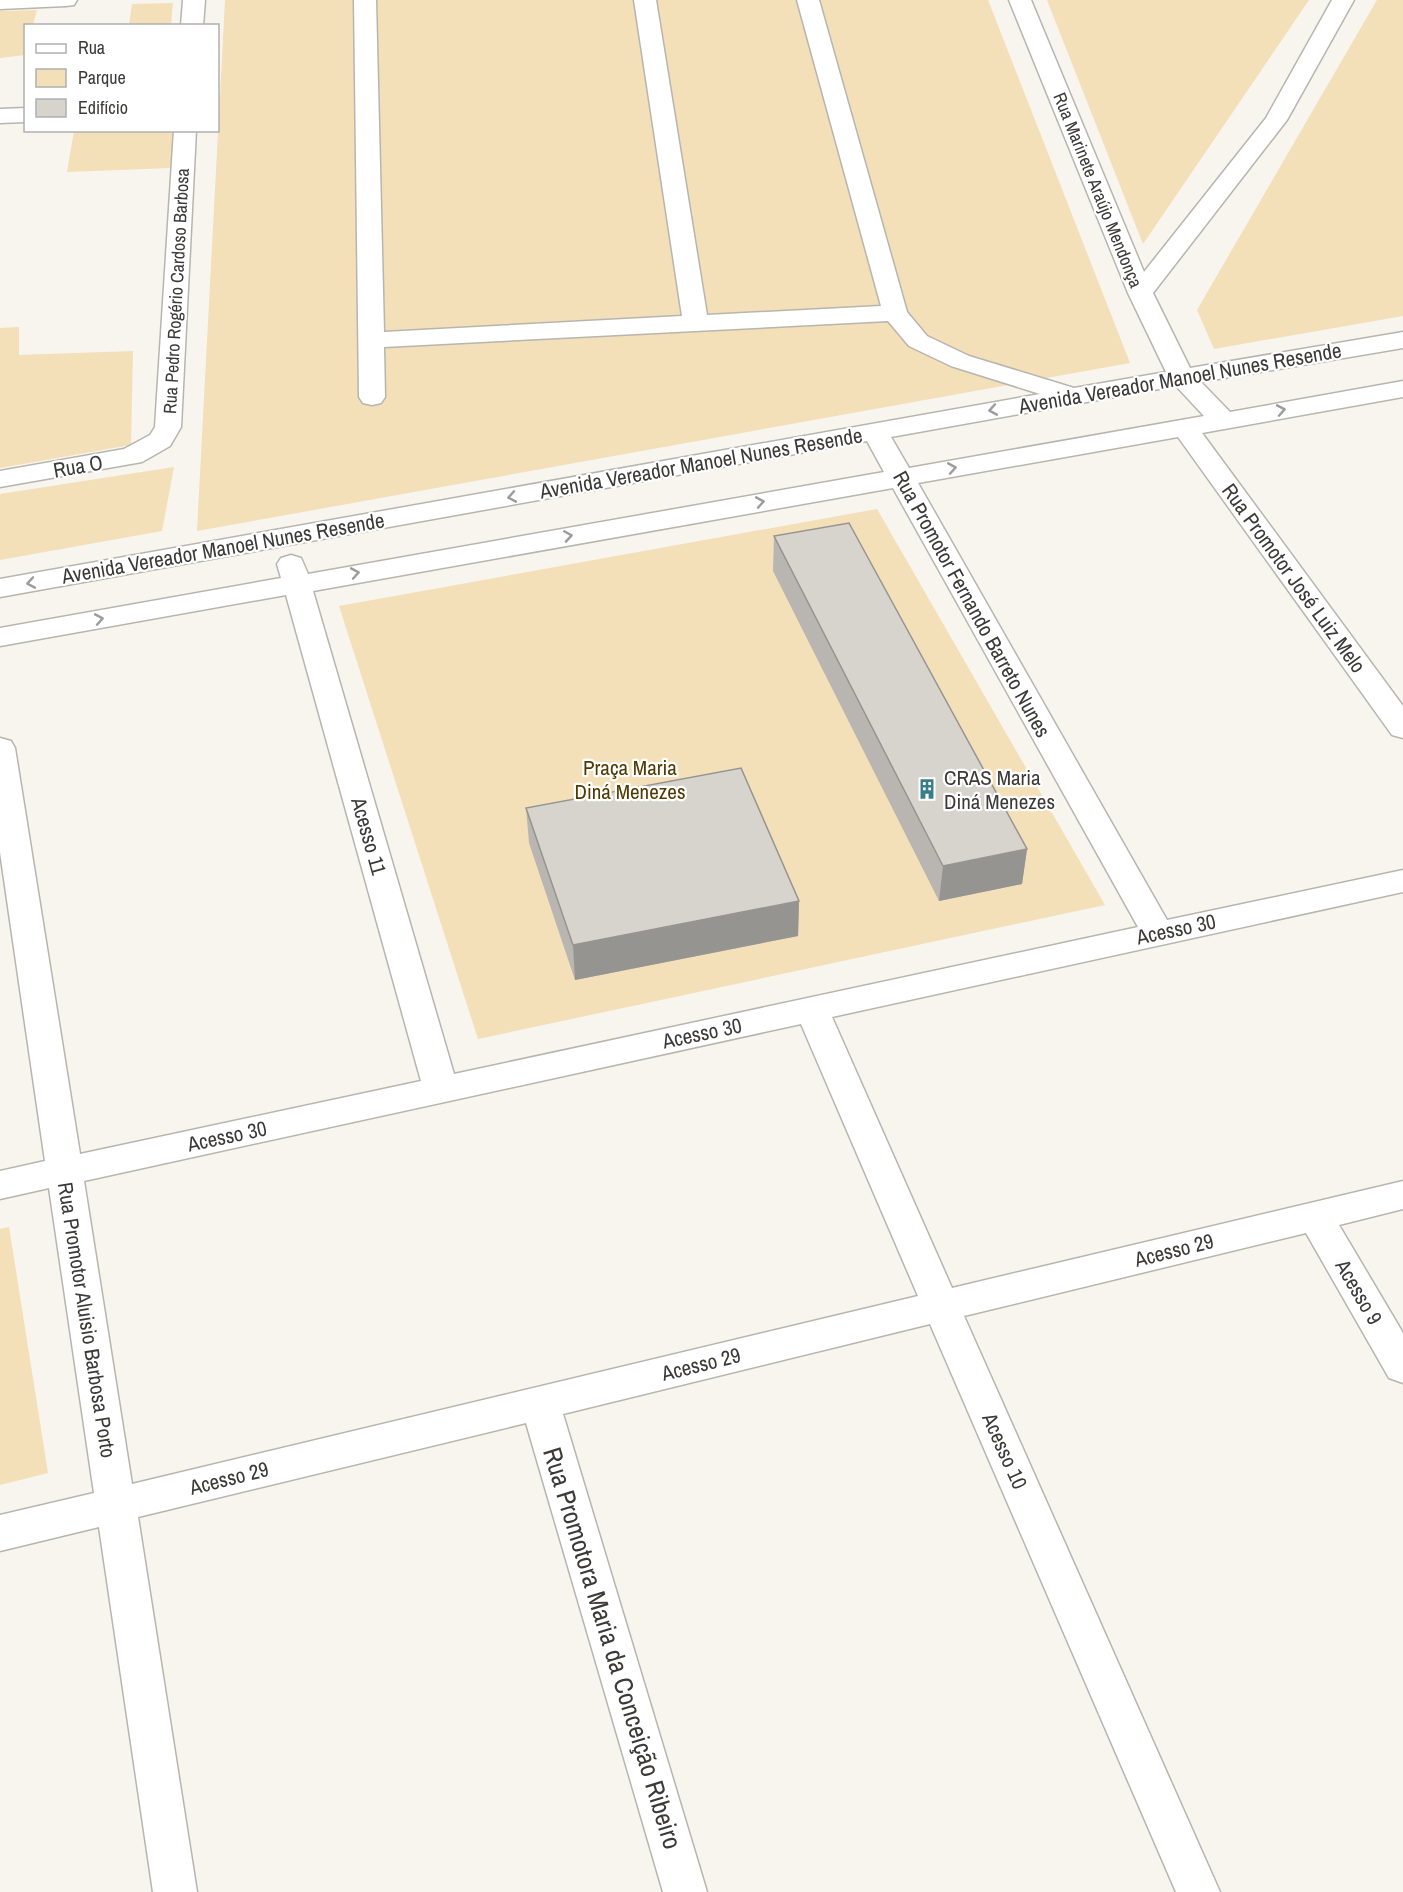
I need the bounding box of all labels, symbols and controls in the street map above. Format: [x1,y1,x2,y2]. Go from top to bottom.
legend [24,24,219,132]
text: Rua [78,35,105,60]
text: Parque [78,65,126,90]
street label: Rua Marinete Araújo Mendonça [1047,89,1149,291]
text: Edifício [78,95,128,120]
street label: Rua Pedro Rogério Cardoso Barbosa [157,167,195,415]
street label: Avenida Vereador Manoel Nunes Resende [1015,335,1344,421]
one-way arrow [989,404,998,416]
one-way arrow [1276,404,1286,417]
street label: Avenida Vereador Manoel Nunes Resende [536,420,865,506]
street label: Rua O [51,447,105,485]
one-way arrow [948,463,957,475]
street label: Rua Promotor Fernando Barreto Nunes [886,465,1058,743]
street label: Rua Promotor José Luiz Melo [1215,477,1373,679]
one-way arrow [507,490,517,502]
one-way arrow [755,496,765,509]
street label: Avenida Vereador Manoel Nunes Resende [58,505,387,591]
one-way arrow [563,530,573,542]
one-way arrow [350,567,360,580]
one-way arrow [26,576,36,589]
one-way arrow [94,613,104,626]
park label: Praça Maria Diná Menezes [574,753,686,806]
place label: CRAS Maria Diná Menezes [944,763,1055,816]
building icon: CRAS Maria Diná Menezes [915,777,939,801]
street label: Acesso 11 [344,793,394,878]
street label: Acesso 30 [1133,906,1218,952]
street label: Acesso 30 [659,1010,744,1056]
street label: Acesso 30 [184,1113,269,1159]
street label: Rua Promotor Aluisio Barbosa Porto [51,1180,123,1460]
street label: Acesso 29 [1131,1226,1217,1274]
street label: Acesso 9 [1328,1253,1389,1330]
street label: Acesso 29 [658,1340,744,1388]
street label: Acesso 10 [975,1407,1035,1494]
street label: Rua Promotora Maria da Conceição Ribeiro [535,1443,691,1853]
street label: Acesso 29 [186,1454,272,1502]

